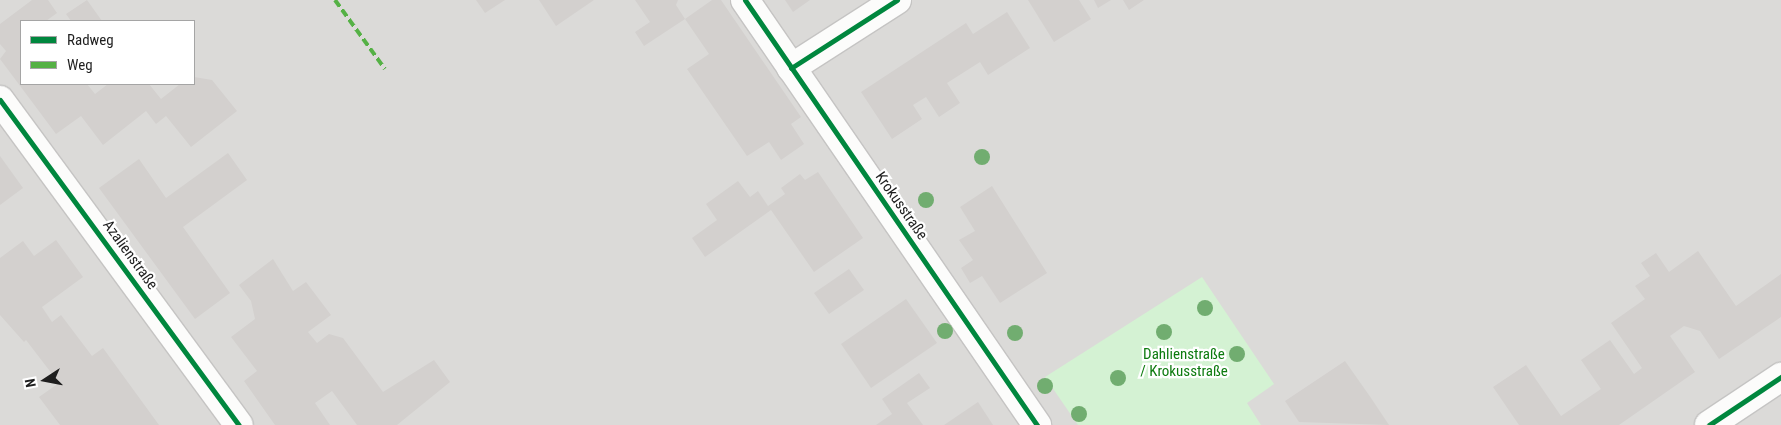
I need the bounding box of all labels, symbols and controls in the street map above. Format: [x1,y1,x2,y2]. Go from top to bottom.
legend [20,20,195,85]
text: Radweg [67,31,114,49]
text: Weg [67,56,93,74]
street label: Krokusstraße [871,169,931,243]
street label: Azalienstraße [99,217,161,293]
park label: Dahlienstraße / Krokusstraße [1140,345,1228,380]
north arrow [20,355,70,405]
text: N [22,377,39,389]

